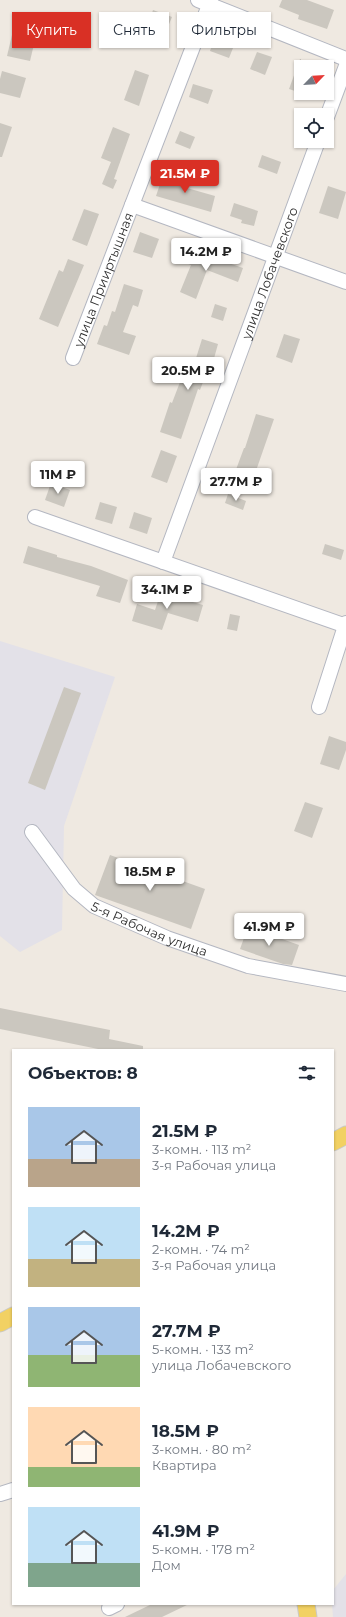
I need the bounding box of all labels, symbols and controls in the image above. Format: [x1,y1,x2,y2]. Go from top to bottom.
chip: Купить [12,12,91,48]
chip: Снять [99,12,169,48]
chip: Фильтры [177,12,271,48]
north arrow [294,60,334,100]
map controls [294,60,334,148]
button: locate [294,108,334,148]
pin: 21.5M ₽ [148,160,222,194]
text: 21.5M ₽ [160,165,210,181]
street label: улица Лобачевского [237,205,301,342]
street label: улица Прииртышная [70,210,136,350]
pin: 14.2M ₽ [169,238,243,272]
text: 14.2M ₽ [180,243,232,259]
pin: 20.5M ₽ [151,357,225,391]
text: 20.5M ₽ [161,362,215,378]
pin: 11M ₽ [30,461,86,495]
text: 11M ₽ [40,466,76,482]
pin: 27.7M ₽ [199,468,273,502]
text: 27.7M ₽ [210,473,262,489]
pin: 34.1M ₽ [130,576,204,610]
text: 34.1M ₽ [141,581,193,597]
pin: 18.5M ₽ [113,858,187,892]
text: 18.5M ₽ [124,863,176,879]
street label: 5-я Рабочая улица [89,898,210,959]
pin: 41.9M ₽ [232,913,306,947]
text: 41.9M ₽ [243,918,295,934]
icon: filters [296,1062,318,1084]
text: Объектов: 8 [28,1063,138,1083]
text: 21.5M ₽ [152,1121,218,1141]
icon: home [60,1123,108,1171]
text: 3-комн. · 113 m² [152,1141,251,1157]
text: 3-я Рабочая улица [152,1157,276,1173]
text: 14.2M ₽ [152,1221,220,1241]
icon: home [60,1223,108,1271]
text: 2-комн. · 74 m² [152,1241,250,1257]
text: 3-я Рабочая улица [152,1257,276,1273]
text: 27.7M ₽ [152,1321,221,1341]
icon: home [60,1323,108,1371]
text: 5-комн. · 133 m² [152,1341,254,1357]
text: улица Лобачевского [152,1357,291,1373]
text: 18.5M ₽ [152,1421,219,1441]
icon: home [60,1423,108,1471]
text: 3-комн. · 80 m² [152,1441,251,1457]
text: Квартира [152,1457,217,1473]
text: 41.9M ₽ [152,1521,219,1541]
icon: home [60,1523,108,1571]
text: 5-комн. · 178 m² [152,1541,255,1557]
text: Дом [152,1557,181,1573]

